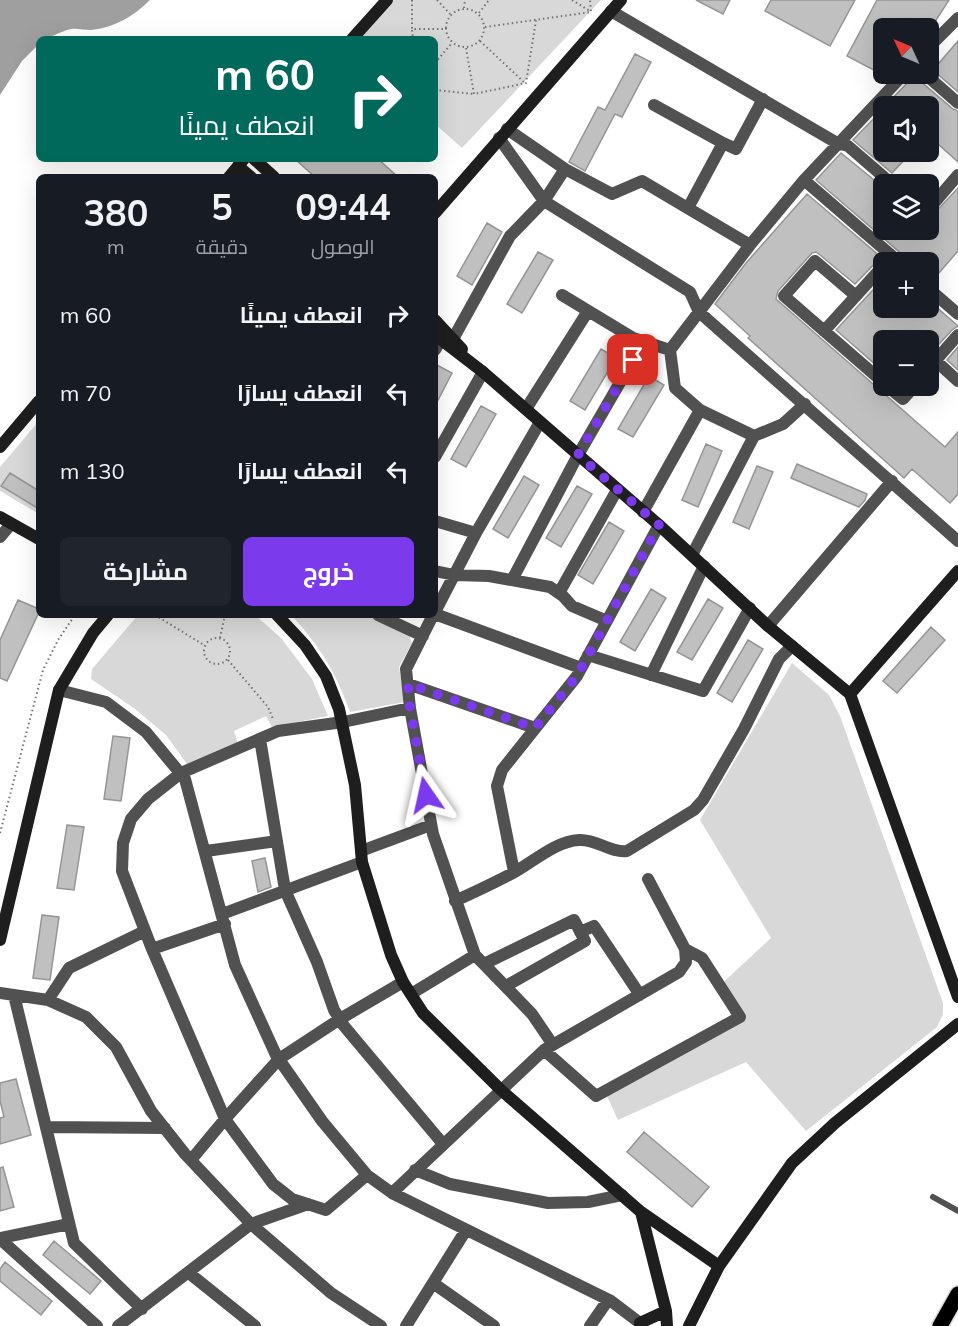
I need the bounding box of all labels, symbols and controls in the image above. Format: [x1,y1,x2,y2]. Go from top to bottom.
north arrow [873,18,939,84]
map controls [873,18,939,396]
text: 60 m [215,48,315,101]
icon: right [336,60,414,138]
button: sound [873,96,939,162]
text: انعطف يمينًا [178,108,315,142]
button: layers [873,174,939,240]
text: 5 [211,184,233,229]
text: 09:44 [295,184,391,229]
text: 380 [83,190,148,235]
text: m [107,234,125,259]
text: دقيقة [196,234,248,259]
text: الوصول [311,234,375,259]
button: + [873,252,939,318]
icon: right [381,299,414,332]
text: 60 m [60,301,111,329]
text: انعطف يمينًا [240,301,363,329]
button: − [873,330,939,396]
pin [607,334,658,385]
icon: arrive [616,343,649,376]
icon: left [381,377,414,410]
text: 70 m [60,379,111,407]
text: انعطف يسارًا [237,379,363,407]
icon: left [381,455,414,488]
text: 130 m [60,457,125,485]
text: انعطف يسارًا [237,457,363,485]
button: مشاركة [60,537,231,606]
button: خروج [243,537,414,606]
position arrow [394,763,458,827]

